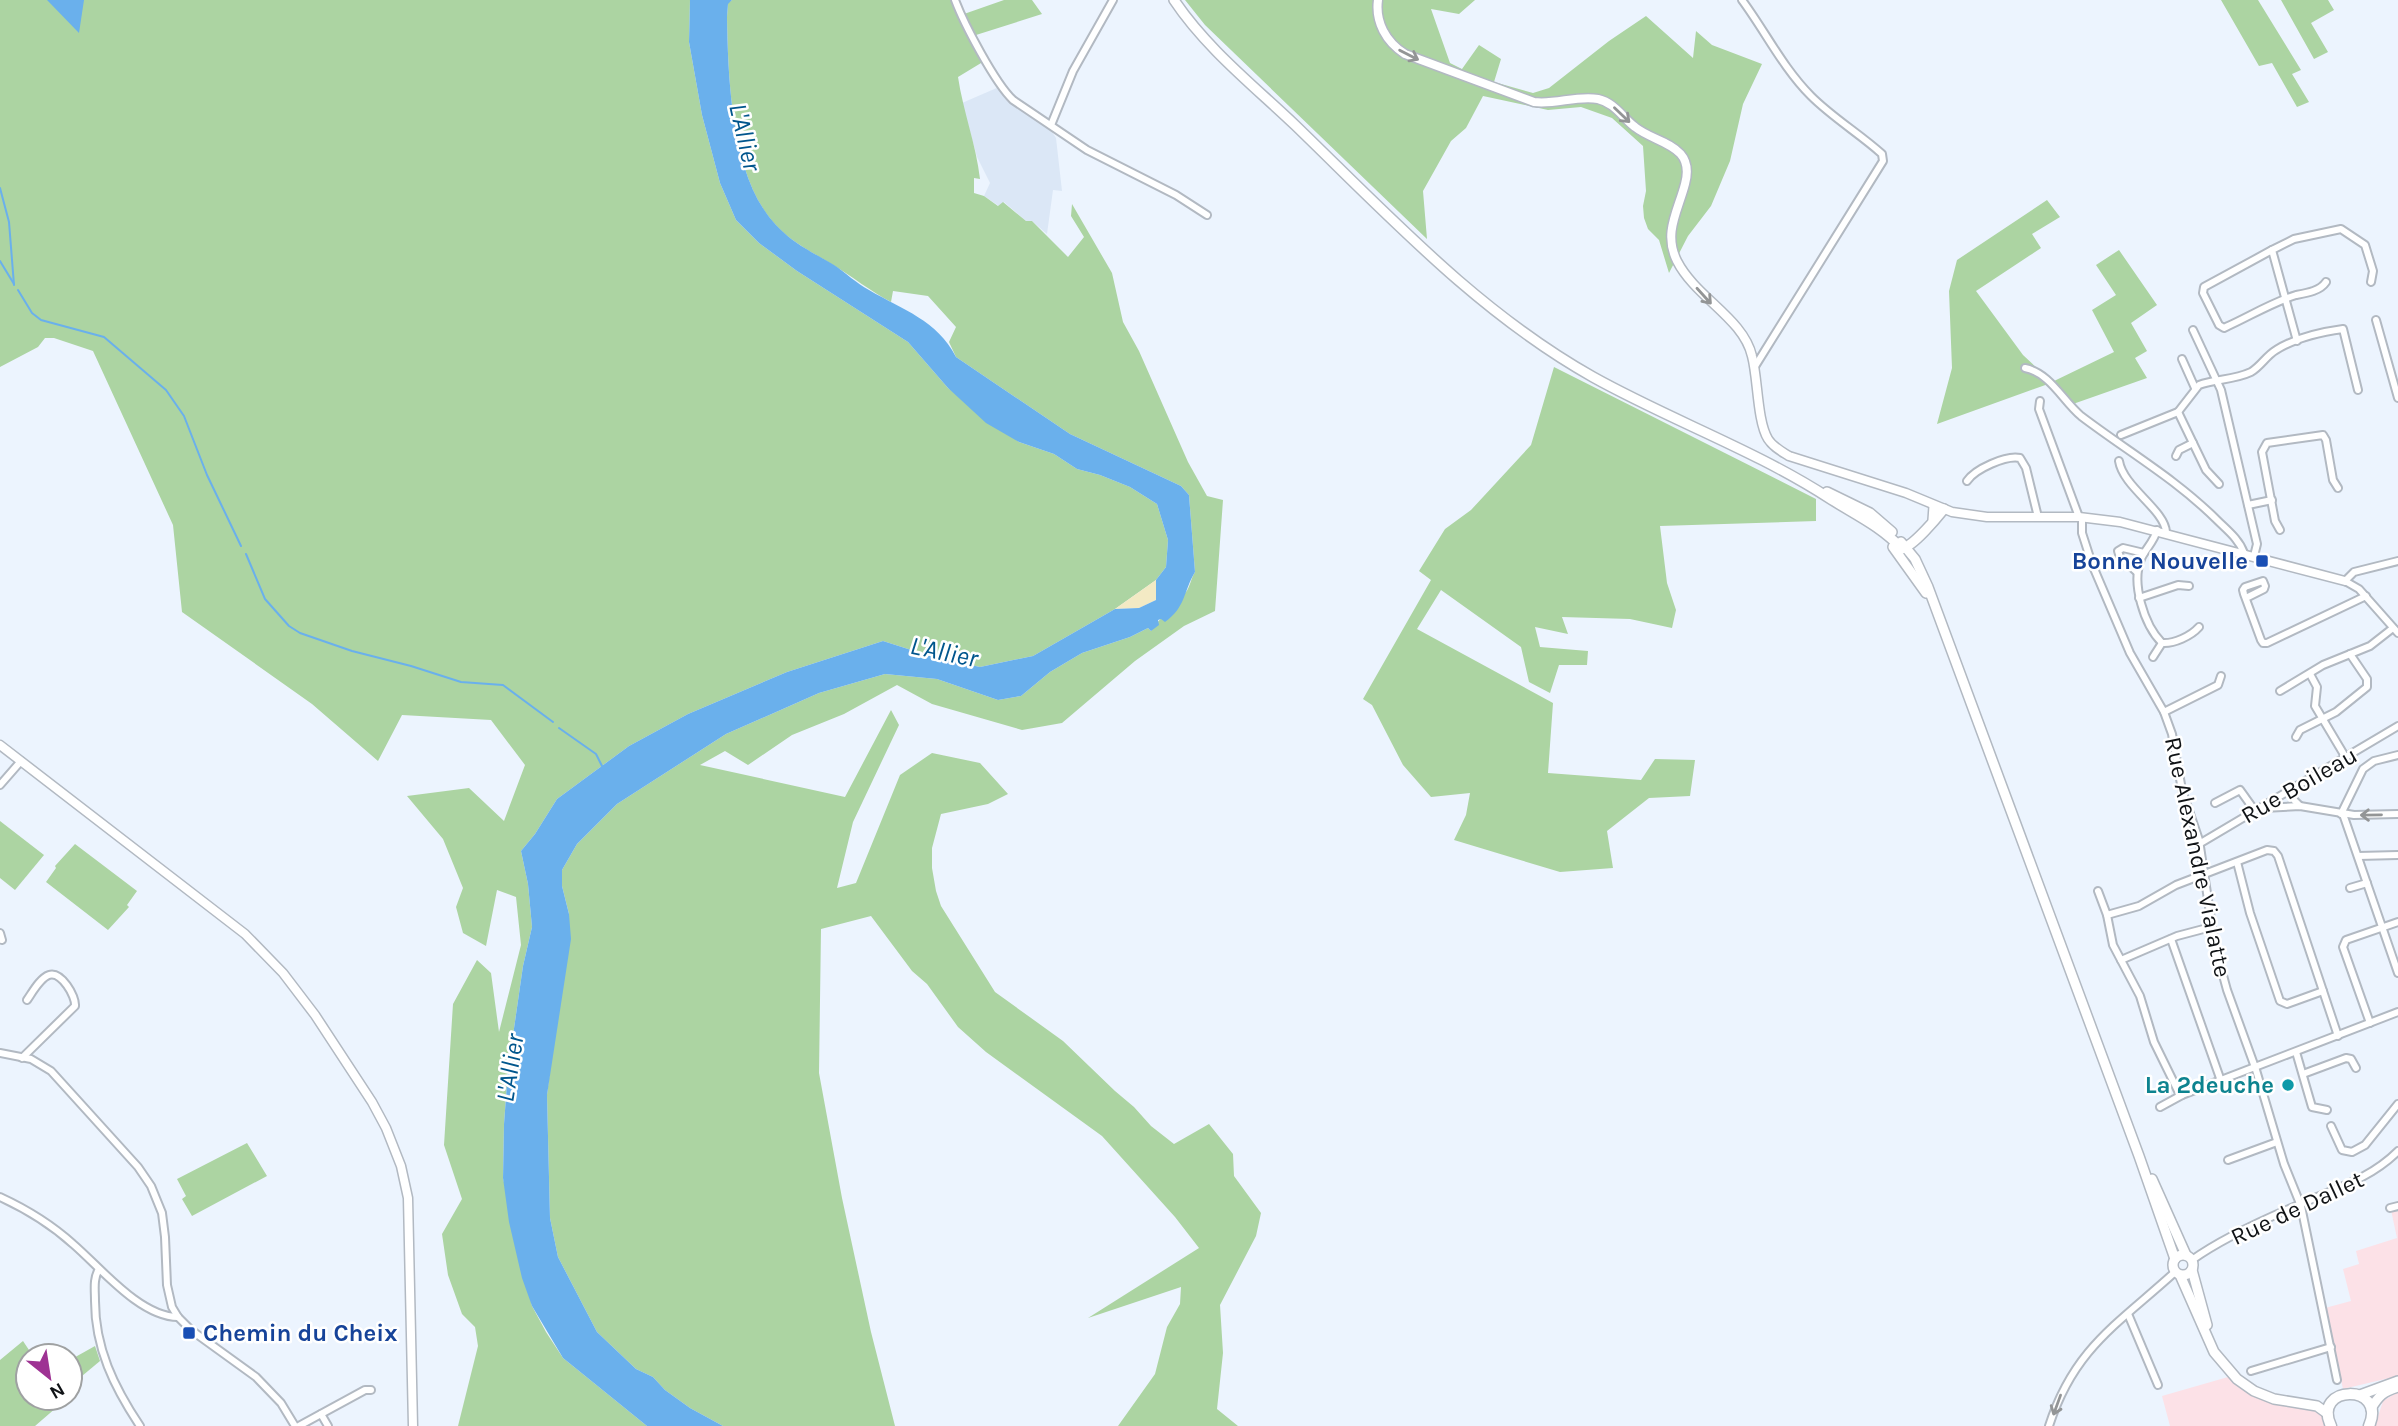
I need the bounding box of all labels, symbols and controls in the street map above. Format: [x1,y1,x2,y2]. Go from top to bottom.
one-way arrow [1398,49,1419,63]
water label: L'Allier [722,100,768,175]
one-way arrow [1613,106,1630,123]
one-way arrow [1696,287,1713,304]
place label: Bonne Nouvelle [2072,547,2248,575]
marker: Bonne Nouvelle [2254,553,2270,569]
water label: L'Allier [907,630,982,675]
street label: Rue Alexandre Vialatte [2159,734,2237,980]
street label: Rue Boileau [2236,741,2362,829]
one-way arrow [2359,808,2382,822]
water label: L'Allier [489,1031,531,1104]
place label: La 2deuche [2145,1071,2274,1099]
marker: La 2deuche [2280,1077,2296,1093]
street label: Rue de Dallet [2226,1165,2368,1251]
place label: Chemin du Cheix [203,1319,397,1347]
marker: Chemin du Cheix [181,1325,197,1341]
north arrow [14,1342,84,1412]
text: N [46,1378,68,1404]
one-way arrow [2049,1393,2062,1415]

